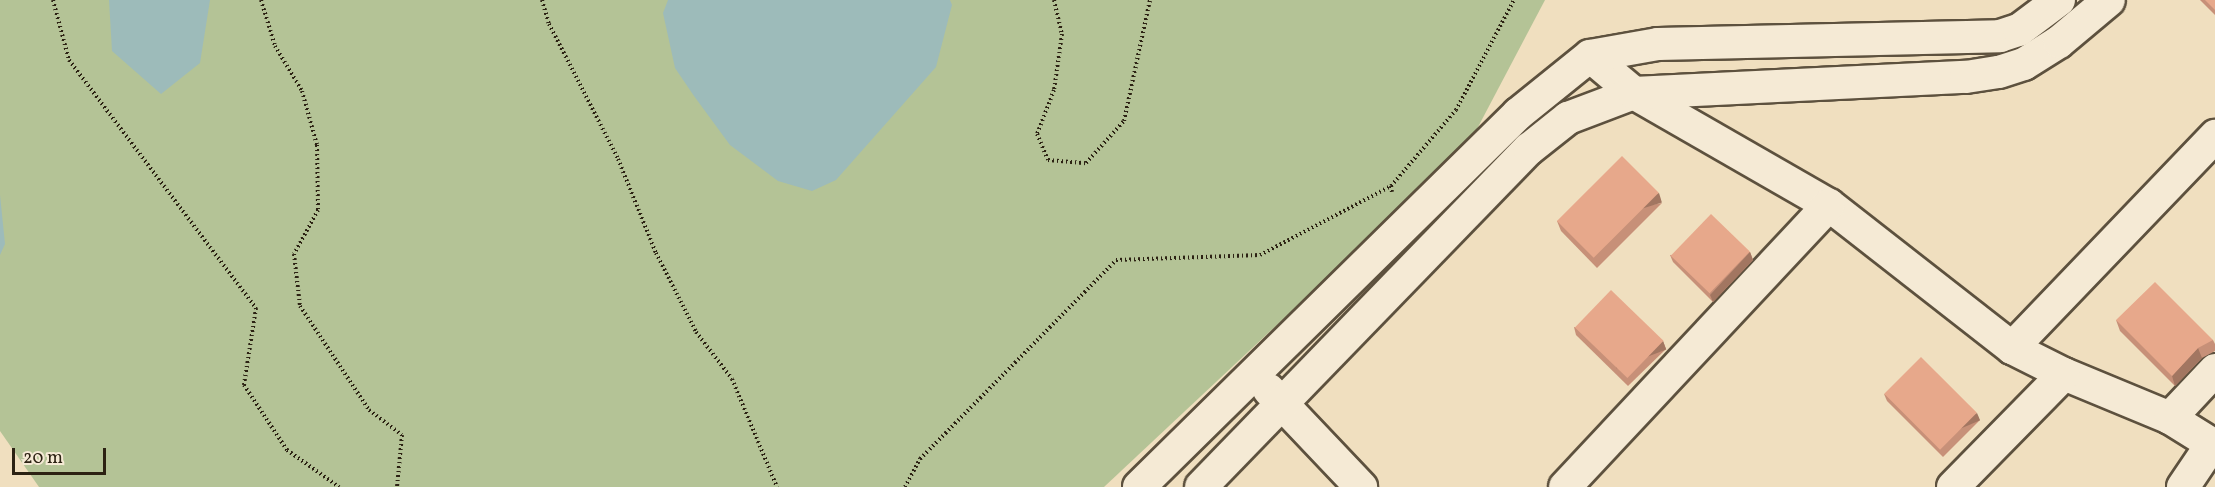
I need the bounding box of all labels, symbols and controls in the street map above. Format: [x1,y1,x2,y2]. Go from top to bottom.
scale bar [15,436,110,474]
text: 20 m [23,446,63,471]

